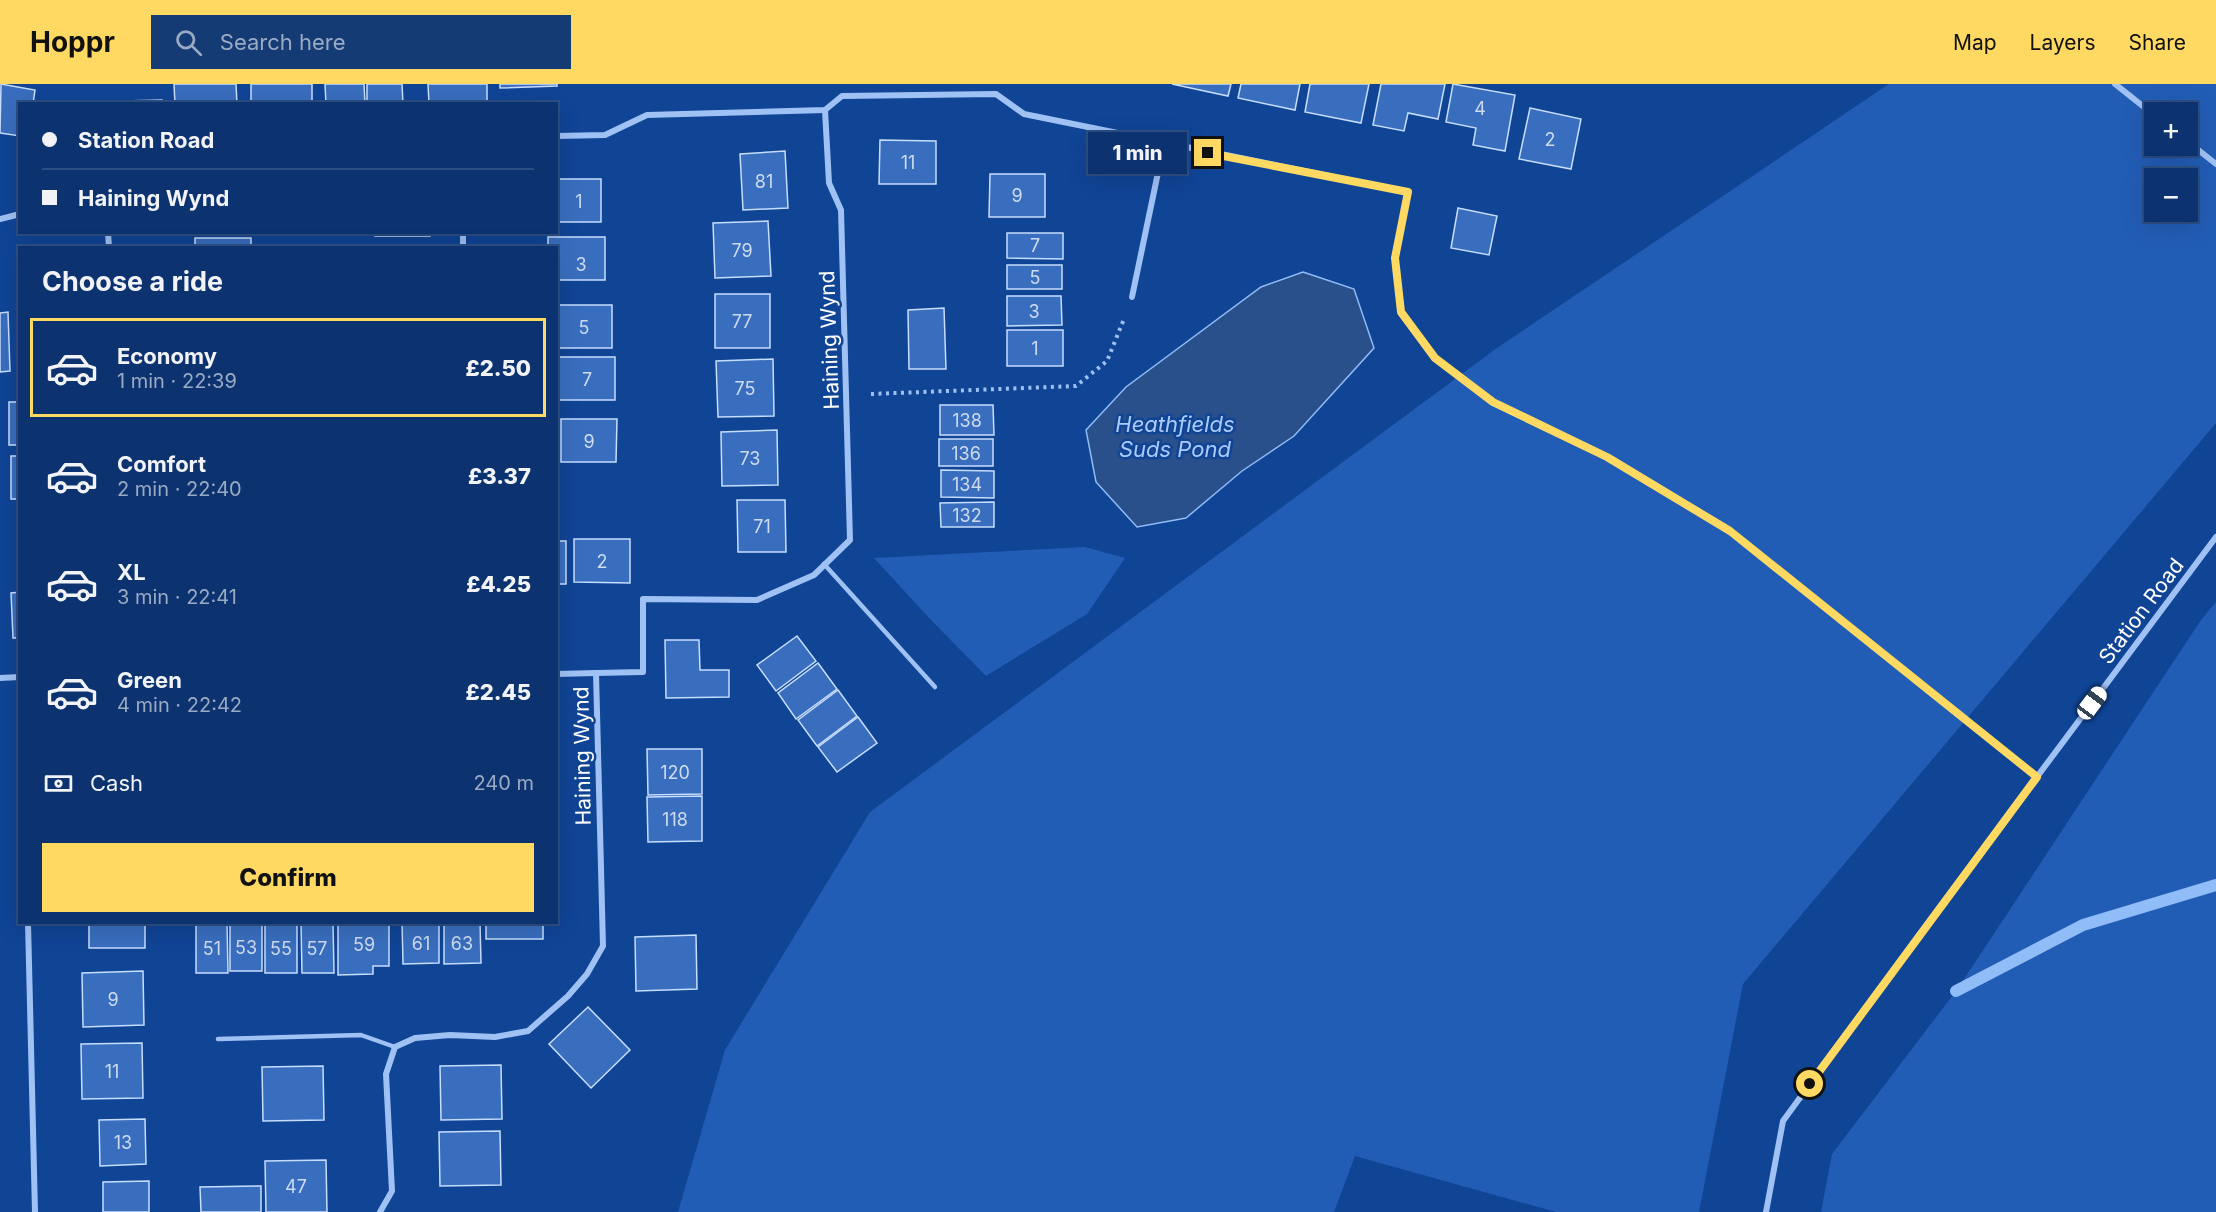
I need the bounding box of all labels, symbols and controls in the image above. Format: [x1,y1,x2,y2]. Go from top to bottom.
search box [151,15,571,69]
text: Hoppr [30,25,115,59]
icon: search [172,26,205,59]
text: Search here [220,29,346,55]
text: Map [1953,30,1997,55]
text: Layers [2030,30,2096,55]
text: Share [2129,30,2186,55]
house number: 4 [1474,98,1486,119]
map controls [2144,102,2198,222]
button: + [2144,102,2198,156]
text: Station Road [78,127,214,153]
house number: 2 [1545,129,1555,150]
callout: 1 min [1088,132,1187,174]
route end [1194,139,1221,166]
text: 1 min [1112,141,1163,165]
house number: 11 [901,152,915,173]
button: − [2144,168,2198,222]
house number: 81 [755,171,773,192]
text: Haining Wynd [78,185,229,211]
house number: 9 [1011,185,1023,206]
house number: 1 [575,191,583,212]
house number: 7 [1030,235,1040,256]
house number: 79 [731,240,753,261]
house number: 3 [575,254,587,275]
text: Choose a ride [42,265,223,298]
house number: 5 [1030,267,1040,288]
street label: Haining Wynd [814,270,844,410]
house number: 3 [1028,301,1040,322]
house number: 77 [732,311,752,332]
house number: 5 [579,317,589,338]
house number: 1 [1031,338,1039,359]
icon: car [45,341,99,395]
text: Economy [117,343,217,369]
text: £2.50 [465,355,531,381]
text: 1 min · 22:39 [117,369,237,393]
house number: 7 [582,369,592,390]
house number: 75 [735,378,755,399]
house number: 138 [952,410,982,431]
water label: Heathfields Suds Pond [1115,411,1235,462]
house number: 9 [583,431,595,452]
house number: 136 [951,443,981,464]
house number: 73 [739,448,761,469]
icon: car [45,449,99,503]
text: Comfort [117,451,206,477]
text: £3.37 [468,463,531,489]
house number: 134 [952,474,982,495]
text: 2 min · 22:40 [117,477,242,501]
house number: 132 [952,505,982,526]
house number: 71 [753,516,771,537]
house number: 2 [597,551,607,572]
street label: Station Road [2093,553,2189,669]
icon: car [45,557,99,611]
text: XL [117,559,146,585]
text: £4.25 [466,571,531,597]
text: 3 min · 22:41 [117,585,237,609]
icon: car [45,665,99,719]
text: Green [117,667,182,693]
text: £2.45 [465,679,531,705]
car [2074,683,2110,723]
street label: Haining Wynd [568,686,596,826]
text: 4 min · 22:42 [117,693,242,717]
house number: 120 [660,762,690,783]
icon: cash [42,767,75,800]
text: Cash [90,770,143,796]
text: 240 m [473,771,534,795]
house number: 118 [662,809,688,830]
button: Confirm [42,843,534,912]
house number: 61 [412,933,430,954]
house number: 63 [451,933,473,954]
house number: 59 [353,934,375,955]
house number: 53 [235,937,257,958]
house number: 51 [203,938,221,959]
house number: 55 [270,938,292,959]
house number: 57 [306,938,328,959]
house number: 9 [107,989,119,1010]
house number: 11 [105,1061,119,1082]
route start [1796,1070,1823,1097]
house number: 13 [114,1132,132,1153]
house number: 47 [285,1176,307,1197]

